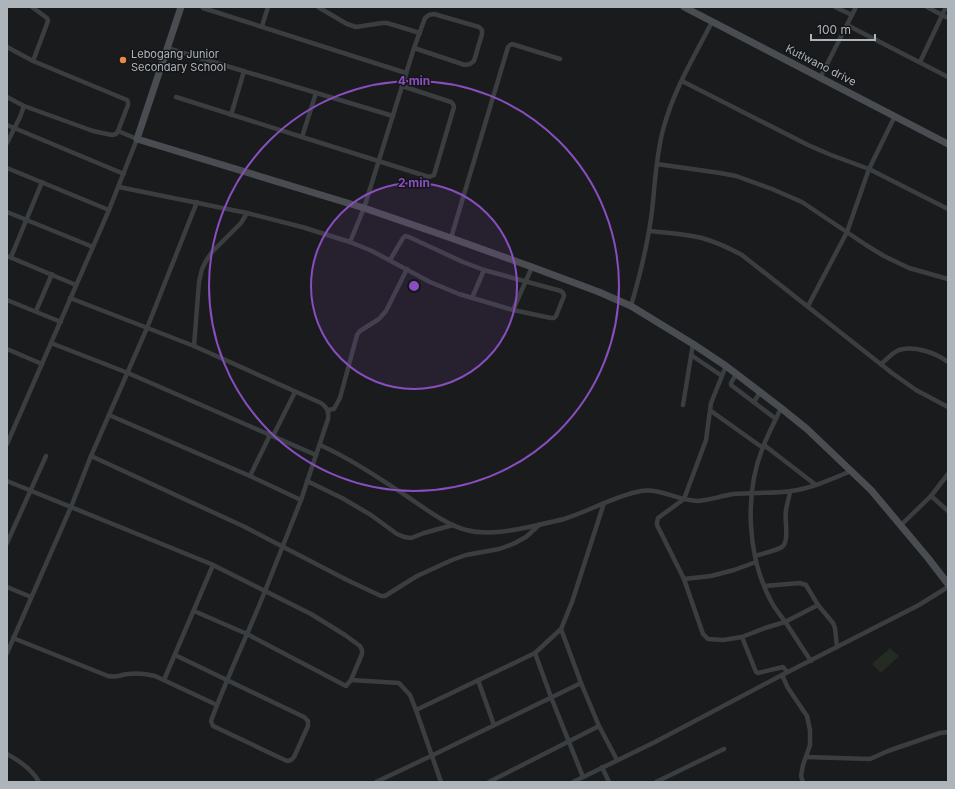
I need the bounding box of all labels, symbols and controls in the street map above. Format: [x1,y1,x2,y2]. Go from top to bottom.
scale bar [811,16,875,42]
text: 100 m [817,22,851,37]
street label: Kutlwano drive [783,41,859,89]
place label: Lebogang Junior Secondary School [131,47,226,74]
marker: Lebogang Junior Secondary School [118,55,128,65]
text: 4 min [398,73,430,88]
text: 2 min [398,175,430,190]
centre of rings [407,279,421,293]

